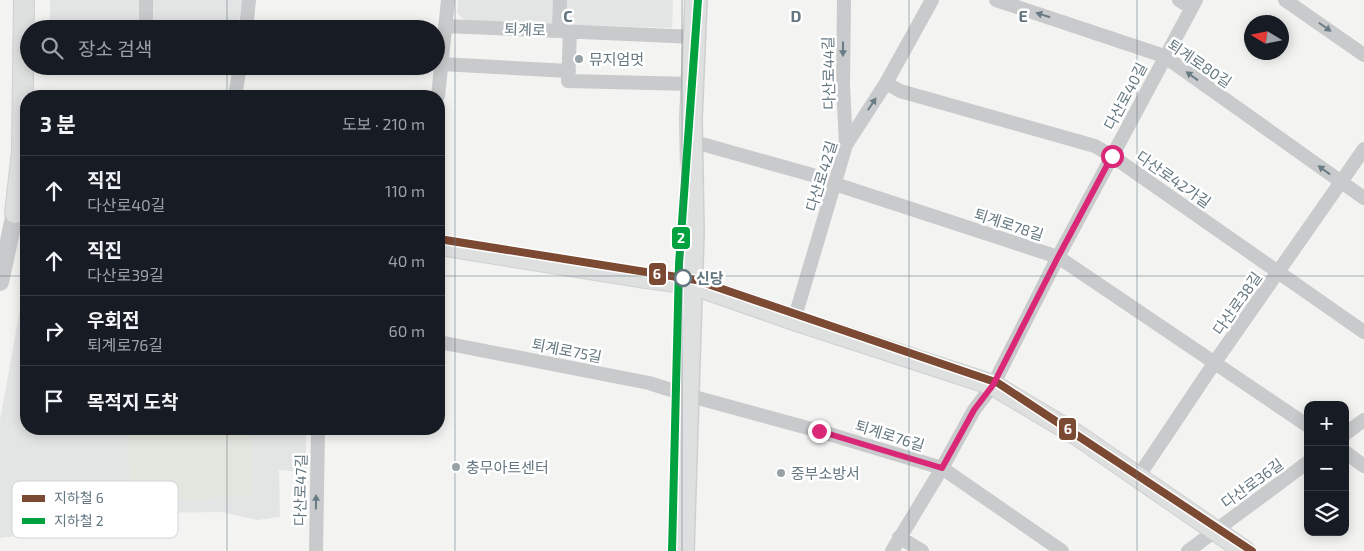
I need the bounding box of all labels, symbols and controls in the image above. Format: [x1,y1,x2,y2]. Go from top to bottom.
text: C [563,6,573,25]
text: D [791,6,802,25]
text: E [1018,6,1028,25]
one-way arrow [1035,11,1050,19]
north arrow [1244,15,1289,60]
street label: 퇴계로 [504,19,546,39]
search box [20,20,445,75]
one-way arrow [1318,22,1331,32]
icon: search [38,34,66,62]
street label: 퇴계로80길 [1165,35,1235,91]
street label: 다산로44길 [818,36,838,110]
text: 장소 검색 [78,37,152,60]
one-way arrow [839,41,847,57]
place label: 뮤지엄멋 [589,50,644,68]
marker: 뮤지엄멋 [573,53,585,65]
street label: 다산로40길 [1100,59,1150,133]
one-way arrow [1186,70,1199,81]
one-way arrow [867,97,877,111]
text: 3 분 [40,111,76,136]
text: 도보 · 210 m [342,114,425,133]
street label: 다산로42길 [802,139,840,213]
route start [1101,145,1124,168]
street label: 다산로42가길 [1133,147,1215,211]
one-way arrow [1317,165,1331,175]
text: 직진 [87,168,122,191]
icon: ahead [40,177,68,205]
text: 110 m [385,181,425,200]
text: 다산로40길 [87,195,165,214]
street label: 퇴계로78길 [972,204,1046,244]
line badge: 2 [671,226,691,250]
text: 2 [677,229,685,246]
text: 직진 [87,238,122,261]
icon: ahead [40,247,68,275]
text: 40 m [388,251,425,270]
line badge: 6 [648,262,667,286]
text: 다산로39길 [87,265,164,284]
text: 6 [653,265,661,282]
street label: 다산로38길 [1209,268,1265,338]
marker: 신당 [674,269,692,287]
place label: 신당 [696,269,724,287]
text: 우회전 [87,308,139,331]
icon: right [40,317,68,345]
text: 60 m [389,321,425,340]
street label: 퇴계로75길 [530,334,604,366]
text: 퇴계로76길 [87,335,163,354]
icon: arrive [40,387,68,415]
text: 목적지 도착 [87,390,179,413]
map controls [1304,401,1349,536]
button: + [1304,401,1349,446]
street label: 퇴계로76길 [853,416,927,454]
line badge: 6 [1058,417,1077,441]
route end [808,420,831,443]
text: 6 [1064,420,1072,437]
button: − [1304,446,1349,491]
street label: 다산로47길 [290,454,310,526]
street label: 다산로36길 [1218,455,1286,511]
place label: 충무아트센터 [466,458,549,476]
marker: 충무아트센터 [450,461,462,473]
place label: 중부소방서 [791,464,860,482]
marker: 중부소방서 [775,467,787,479]
legend [12,481,178,538]
text: 지하철 6 [54,489,104,506]
button: layers [1304,491,1349,536]
one-way arrow [313,494,321,510]
text: 지하철 2 [54,512,104,529]

